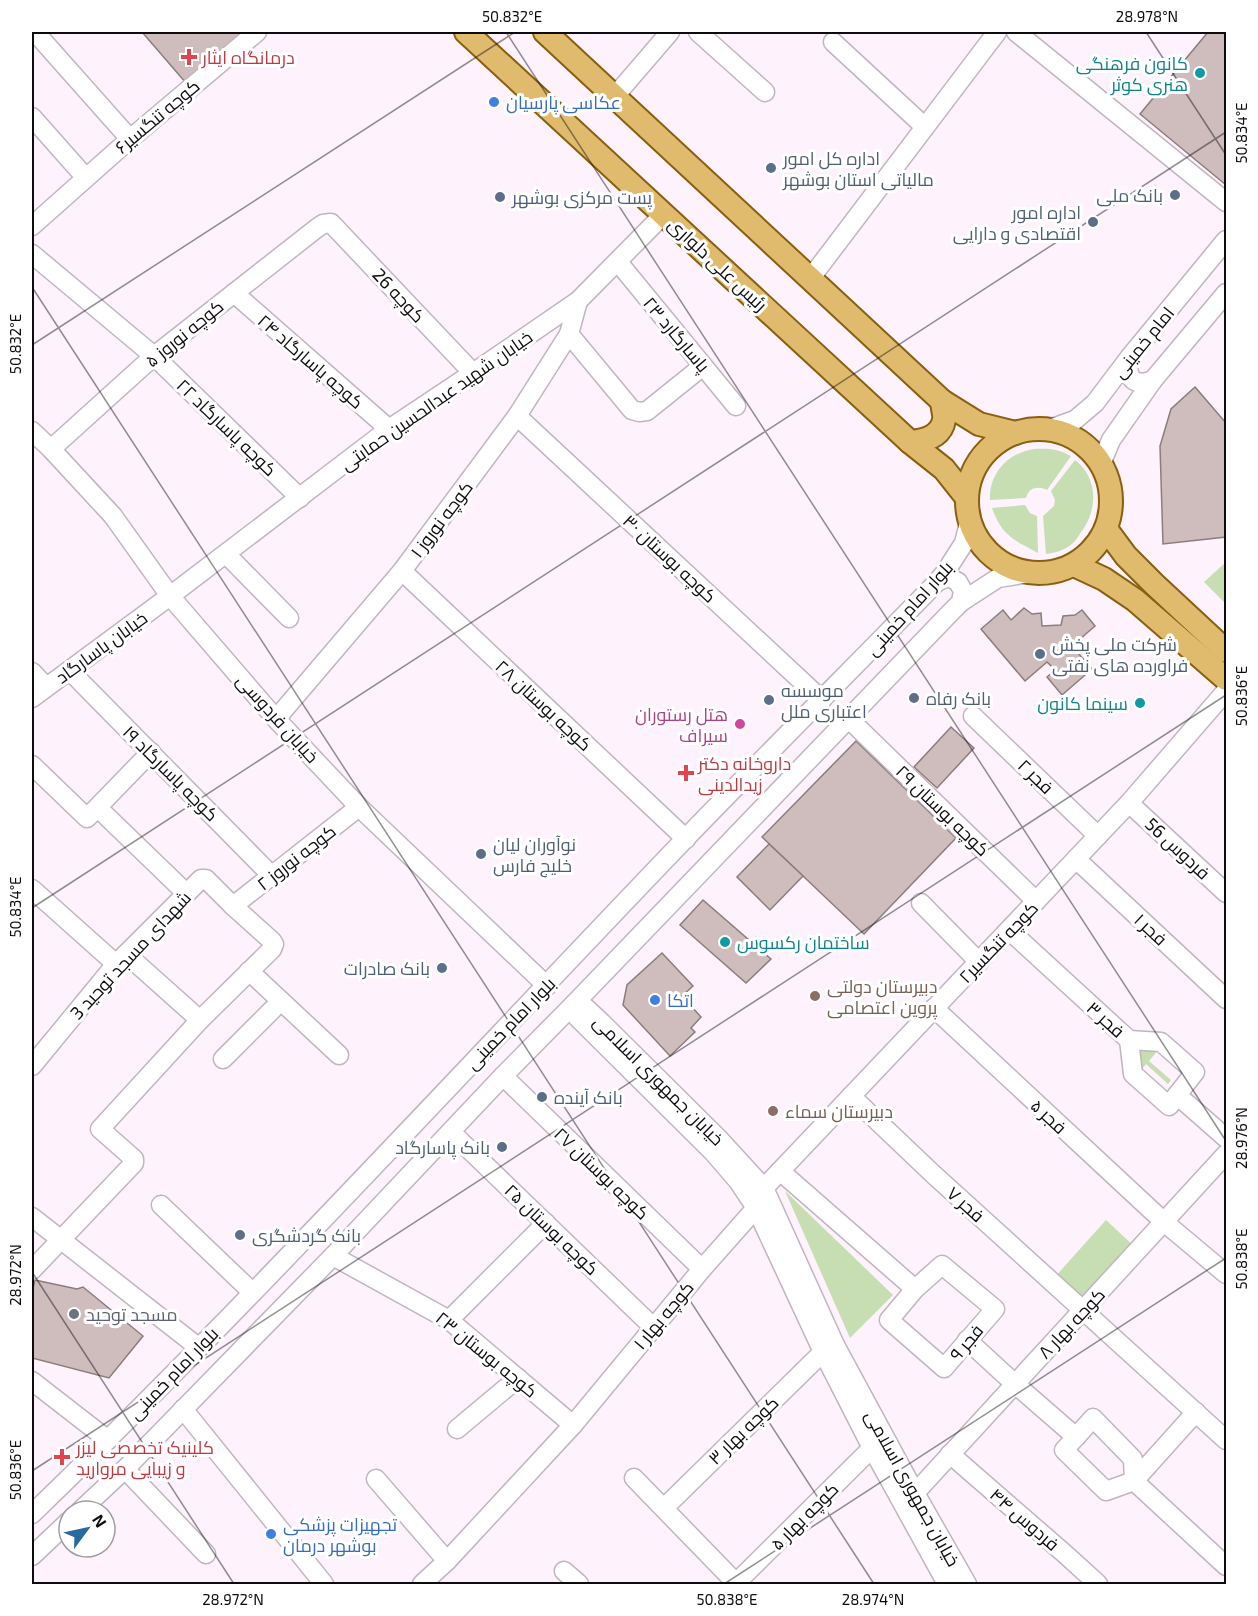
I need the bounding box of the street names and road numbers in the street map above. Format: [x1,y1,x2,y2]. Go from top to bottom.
street label: کوچه تنگسیر۶ [110,74,205,159]
street label: رئیس علی دلواری [663,213,772,316]
street label: کوچه 26 [367,263,430,328]
street label: پاسارگارد ۲۳ [638,292,715,378]
street label: کوچه نوروز ۵ [140,295,229,373]
street label: امام خمینی [1108,302,1180,383]
street label: کوچه پاسارگاد ۲۴ [252,309,368,414]
street label: خیابان شهید عبدالحسین حمایتی [336,325,537,476]
street label: کوچه پاسارگاد ۲۲ [171,374,281,482]
street label: کوچه نوروز ۱ [405,476,479,563]
street label: کوچه بوستان ۳۰ [617,509,721,608]
street label: بلوار امام خمینی [861,556,959,661]
street label: خیابان پاسارگاد [51,606,152,689]
street label: کوچه بوستان ۲۸ [490,655,597,757]
street label: خیابان فردوسی [231,669,324,768]
street label: کوچه پاسارگاد ۱۹ [117,721,223,827]
street label: فجر ۲ [1013,754,1058,799]
street label: کوچه بوستان ۲۹ [890,760,994,862]
street label: فردوس 56 [1140,812,1215,884]
street label: کوچه نوروز ۲ [252,819,341,896]
street label: شهدای مسجد توحید 3 [65,886,196,1024]
street label: کوچه تنگسیر۲ [954,897,1044,989]
street label: فجر ۱ [1129,908,1172,950]
street label: بلوار امام خمینی [460,972,561,1075]
street label: فجر ۳ [1082,996,1129,1042]
street label: خیابان جمهوری اسلامی [589,1010,729,1150]
street label: فجر ۵ [1026,1094,1072,1139]
street label: کوچه بوستان ۲۷ [549,1122,654,1225]
street label: کوچه بوستان ۲۵ [499,1179,604,1281]
street label: فجر ۷ [942,1182,989,1227]
street label: کوچه بهار ۱ [628,1276,699,1355]
street label: کوچه بهار ۸ [1033,1283,1111,1364]
street label: کوچه بوستان ۲۳ [430,1306,542,1403]
street label: فجر ۹ [945,1319,988,1365]
street label: بلوار امام خمینی [123,1322,224,1425]
street label: کوچه بهار ۳ [703,1391,784,1470]
street label: خیابان جمهوری اسلامی [860,1406,965,1570]
street label: کوچه بهار ۵ [766,1478,844,1556]
street label: فردوس ۴۴ [985,1483,1064,1556]

